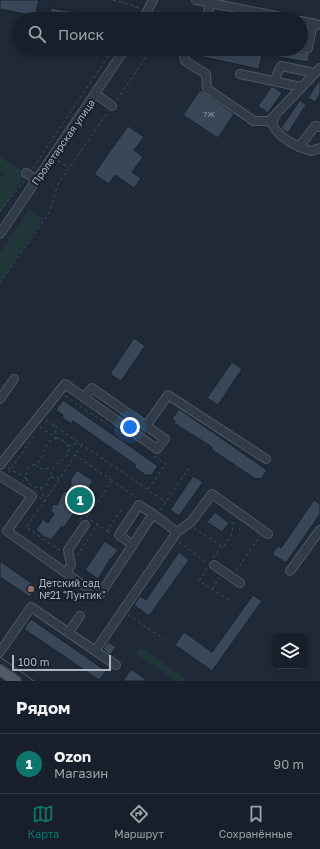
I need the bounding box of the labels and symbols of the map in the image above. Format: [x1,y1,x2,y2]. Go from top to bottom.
street label: Пролетарская улица [29,97,97,187]
house number: 7Ж [203,109,215,119]
your location [120,417,140,437]
pin: 1 [67,485,93,515]
place label: Детский сад №21 "Лунтик" [39,577,106,601]
marker: Детский сад №21 "Лунтик" [26,584,36,594]
scale bar [12,653,111,672]

